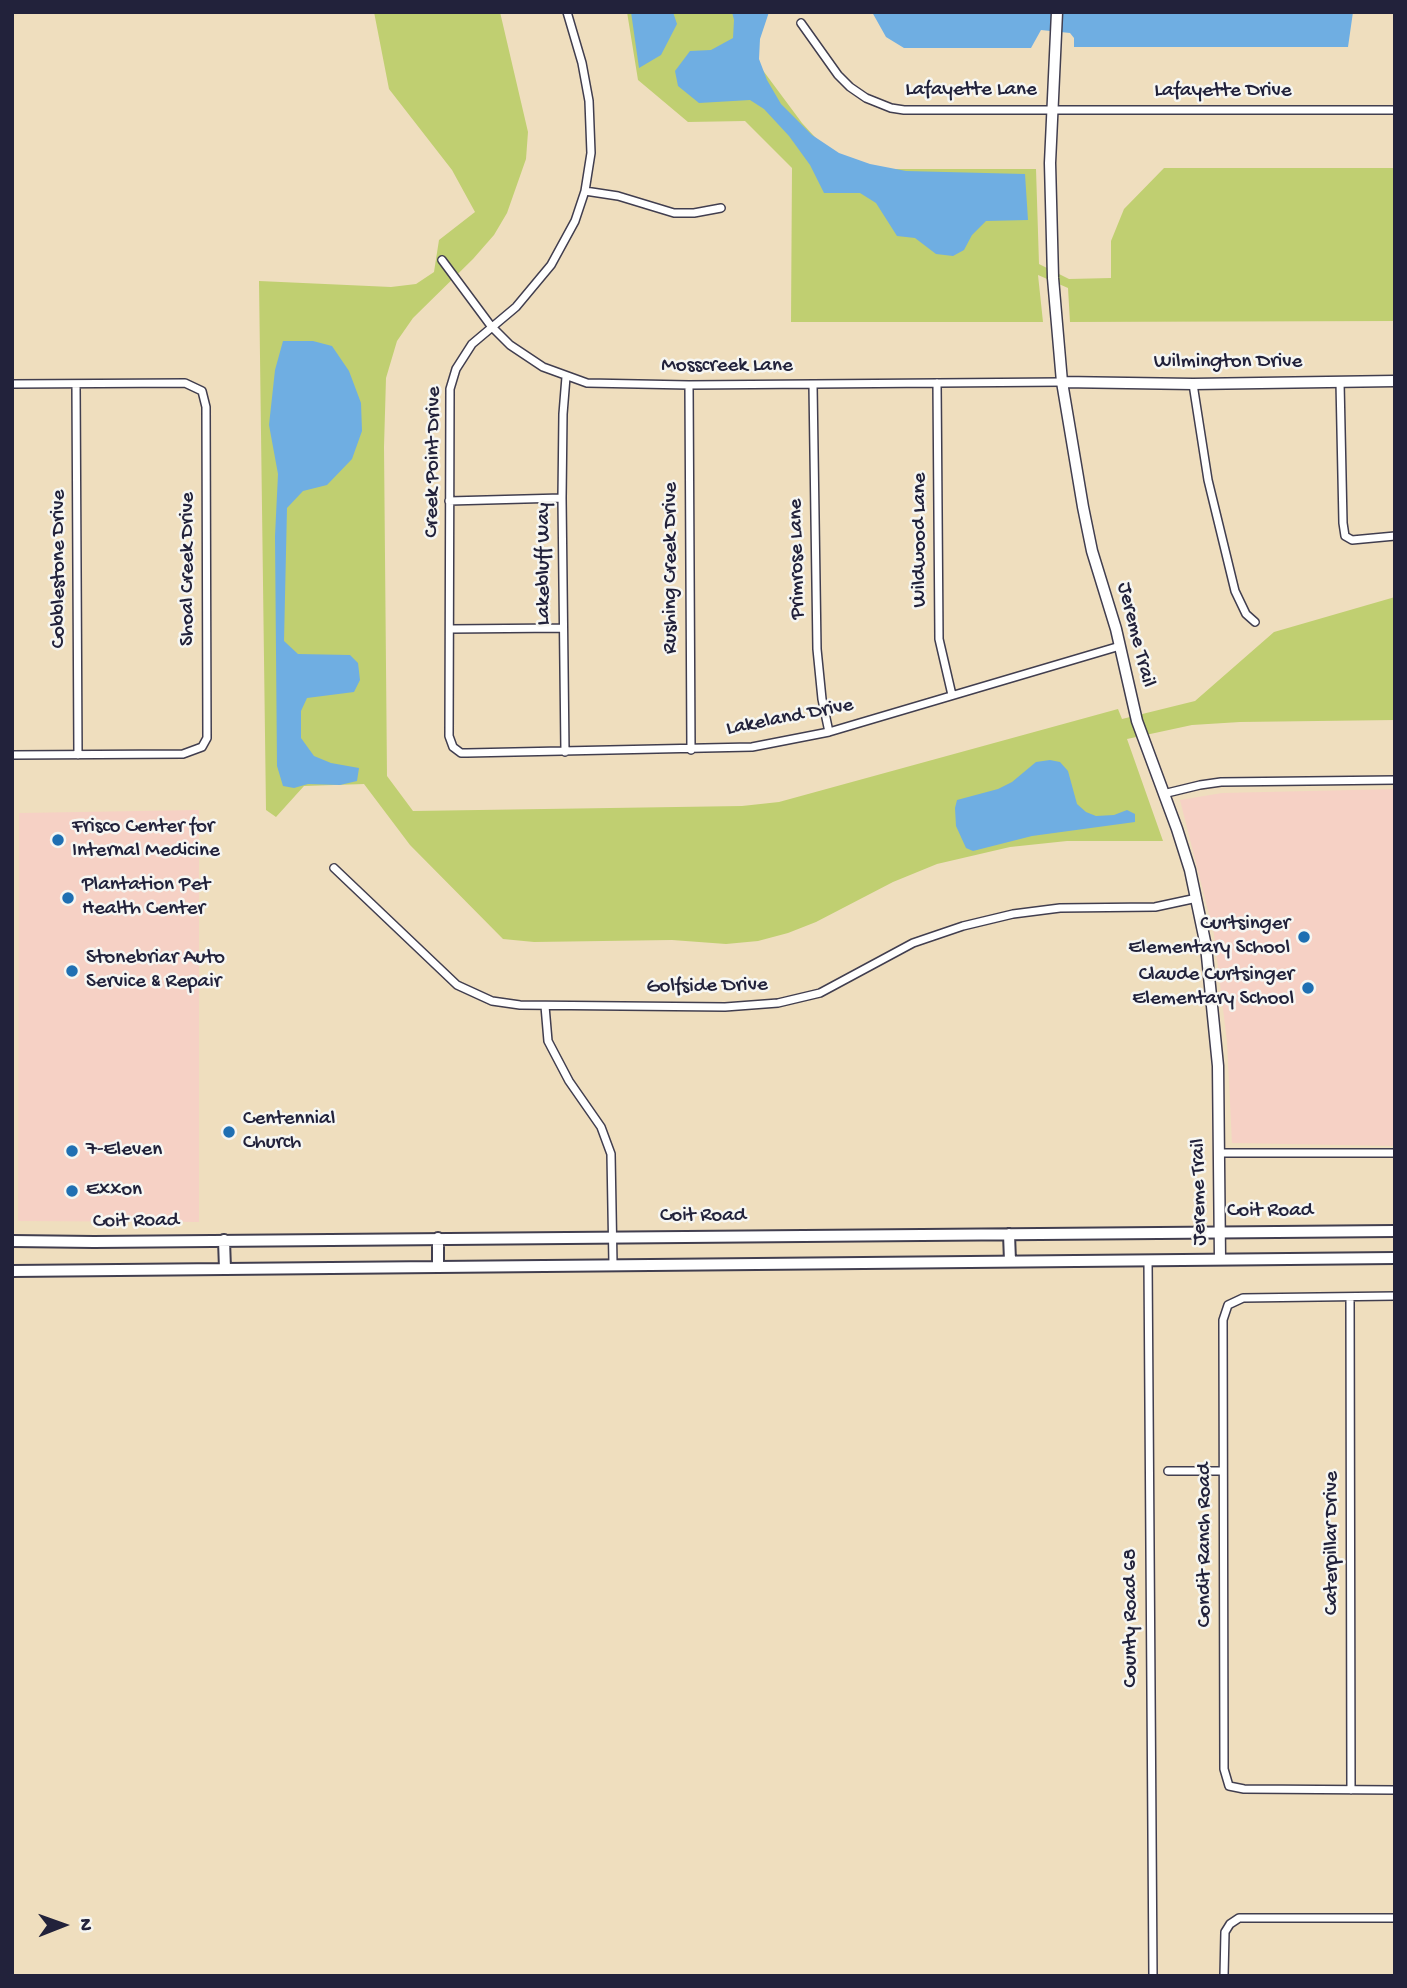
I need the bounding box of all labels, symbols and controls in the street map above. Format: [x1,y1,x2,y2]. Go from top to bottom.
street label: Lafayette Lane [905,78,1037,104]
street label: Lafayette Drive [1154,79,1292,105]
street label: Wilmington Drive [1154,350,1302,376]
street label: Mosscreek Lane [661,354,793,380]
street label: Creek Point Drive [420,386,448,538]
street label: Wildwood Lane [908,473,934,607]
street label: Rushing Creek Drive [659,482,685,654]
street label: Cobblestone Drive [47,490,73,648]
street label: Shoal Creek Drive [176,492,202,646]
street label: Primrose Lane [784,499,812,619]
street label: Lakebluff Way [532,503,558,625]
street label: Jereme Trail [1110,580,1160,690]
street label: Lakeland Drive [724,693,856,743]
place label: Frisco Center for Internal Medicine [72,815,220,865]
marker: Frisco Center for Internal Medicine [50,832,66,848]
place label: Plantation Pet Health Center [82,873,210,923]
marker: Plantation Pet Health Center [60,890,76,906]
place label: Curtsinger Elementary School [1128,912,1290,962]
marker: Curtsinger Elementary School [1296,929,1312,945]
place label: Stonebriar Auto Service & Repair [86,946,225,996]
marker: Stonebriar Auto Service & Repair [64,963,80,979]
place label: Claude Curtsinger Elementary School [1132,963,1294,1013]
street label: Golfside Drive [646,973,768,1001]
marker: Claude Curtsinger Elementary School [1300,980,1316,996]
place label: Centennial Church [243,1107,335,1157]
marker: Centennial Church [221,1124,237,1140]
place label: 7-Eleven [86,1138,162,1164]
street label: Jereme Trail [1186,1138,1214,1246]
marker: 7-Eleven [64,1143,80,1159]
place label: Exxon [86,1178,142,1204]
marker: Exxon [64,1183,80,1199]
street label: Coit Road [1227,1199,1313,1225]
street label: Coit Road [660,1204,746,1230]
street label: Coit Road [93,1209,179,1235]
street label: Condit Ranch Road [1193,1463,1219,1627]
street label: Caterpillar Drive [1320,1471,1346,1615]
street label: County Road 68 [1119,1549,1145,1687]
north arrow [28,1890,98,1960]
text: N [73,1918,96,1931]

